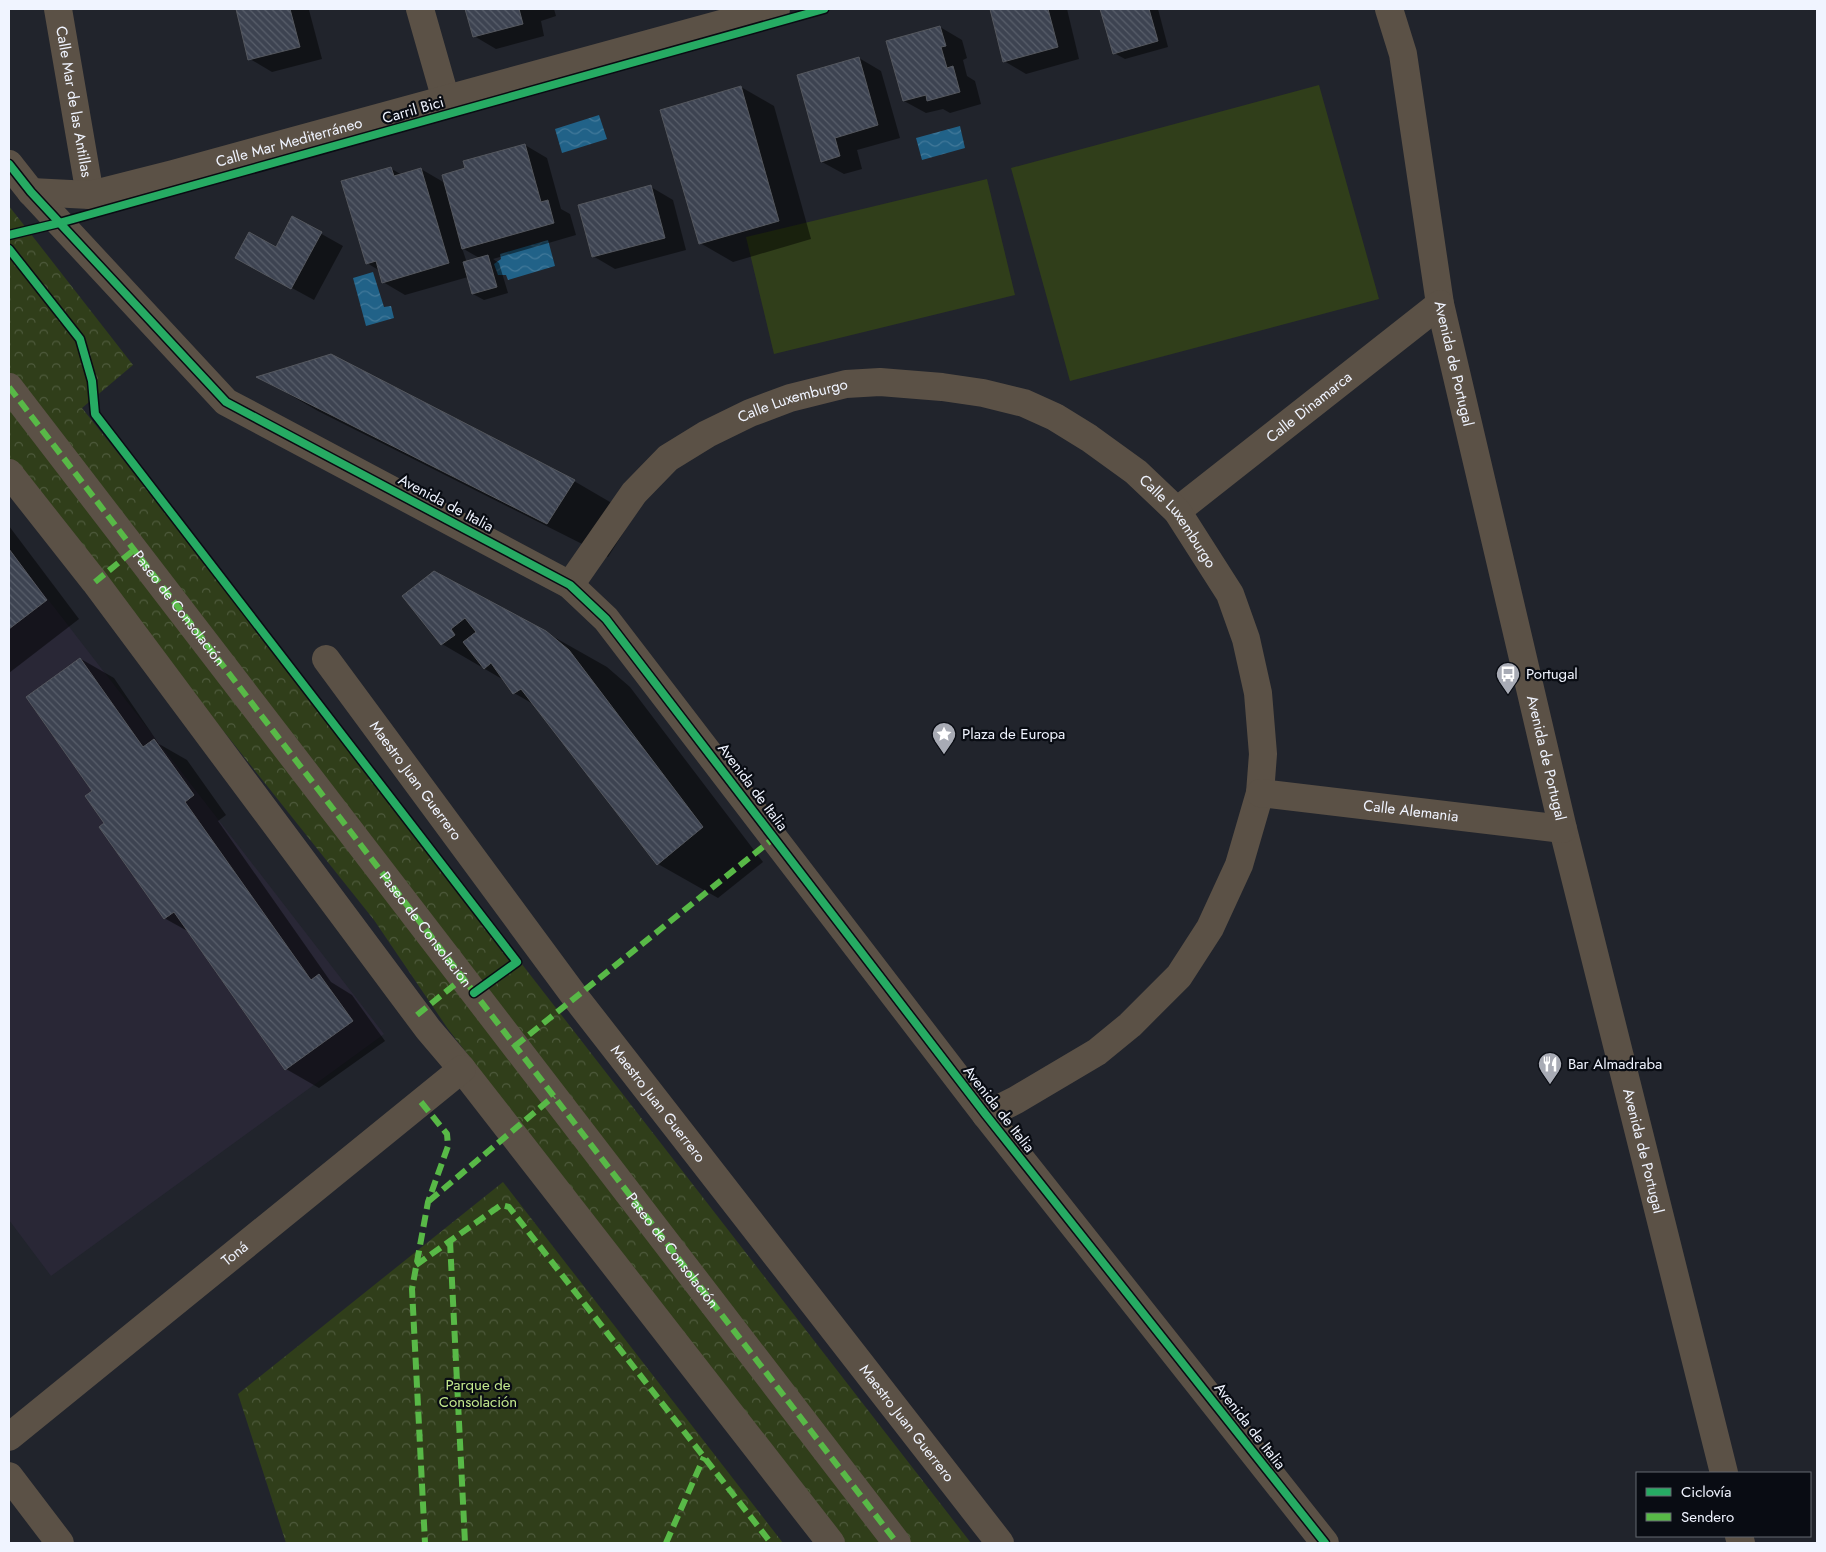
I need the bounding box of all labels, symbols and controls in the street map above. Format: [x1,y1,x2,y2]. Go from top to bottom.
street label: Calle Mar de las Antillas [50,24,98,179]
street label: Carril Bici [380,91,446,129]
street label: Calle Mar Mediterráneo [213,112,365,173]
street label: Avenida de Portugal [1429,299,1479,428]
street label: Calle Dinamarca [1261,366,1357,448]
street label: Calle Luxemburgo [734,373,850,429]
street label: Avenida de Italia [394,469,498,537]
street label: Calle Luxemburgo [1134,469,1222,572]
street label: Paseo de Consolación [127,546,231,671]
bus stop icon: Portugal [1495,661,1521,695]
place label: Portugal [1526,663,1578,685]
street label: Avenida de Portugal [1521,693,1572,823]
street label: Maestro Juan Guerrero [364,716,467,845]
place icon: Plaza de Europa [931,721,957,755]
place label: Plaza de Europa [962,723,1065,745]
street label: Avenida de Italia [713,738,793,836]
street label: Calle Alemania [1362,794,1460,828]
street label: Paseo de Consolación [374,867,477,992]
street label: Maestro Juan Guerrero [605,1040,711,1167]
restaurant icon: Bar Almadraba [1537,1051,1563,1085]
place label: Bar Almadraba [1568,1053,1662,1075]
street label: Avenida de Italia [958,1061,1040,1157]
street label: Avenida de Portugal [1617,1086,1670,1216]
street label: Paseo de Consolación [621,1188,724,1313]
street label: Toná [217,1236,253,1271]
street label: Maestro Juan Guerrero [854,1360,960,1487]
park label: Parque de Consolación [439,1374,517,1413]
street label: Avenida de Italia [1209,1378,1291,1474]
legend [1636,1472,1811,1537]
text: Ciclovía [1681,1481,1731,1503]
text: Sendero [1681,1506,1734,1528]

